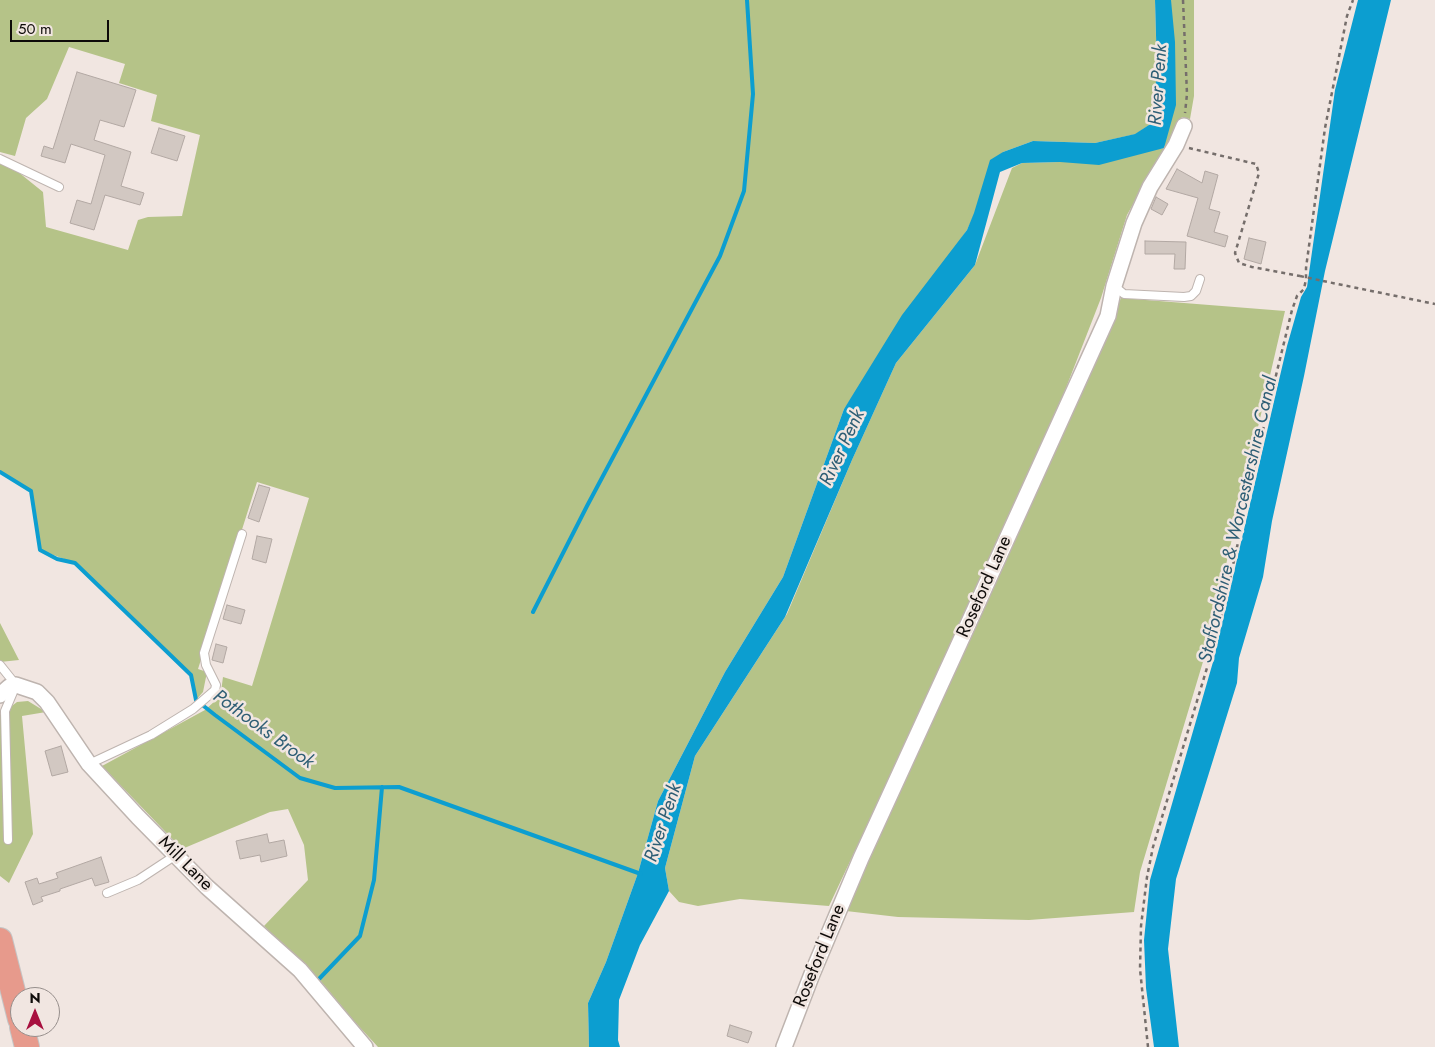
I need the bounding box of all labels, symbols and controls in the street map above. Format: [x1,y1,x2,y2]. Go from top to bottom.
scale bar [12,10,111,42]
text: 50 m [18,18,52,40]
water label: River Penk [1145,44,1173,126]
water label: Staffordshire & Worcestershire Canal [1195,375,1283,665]
water label: River Penk [815,406,871,490]
street label: Roseford Lane [953,533,1017,641]
water label: Pothooks Brook [208,686,318,774]
water label: River Penk [641,781,687,865]
street label: Mill Lane [153,832,217,896]
street label: Roseford Lane [790,902,850,1010]
north arrow [10,987,60,1037]
text: N [29,988,41,1008]

